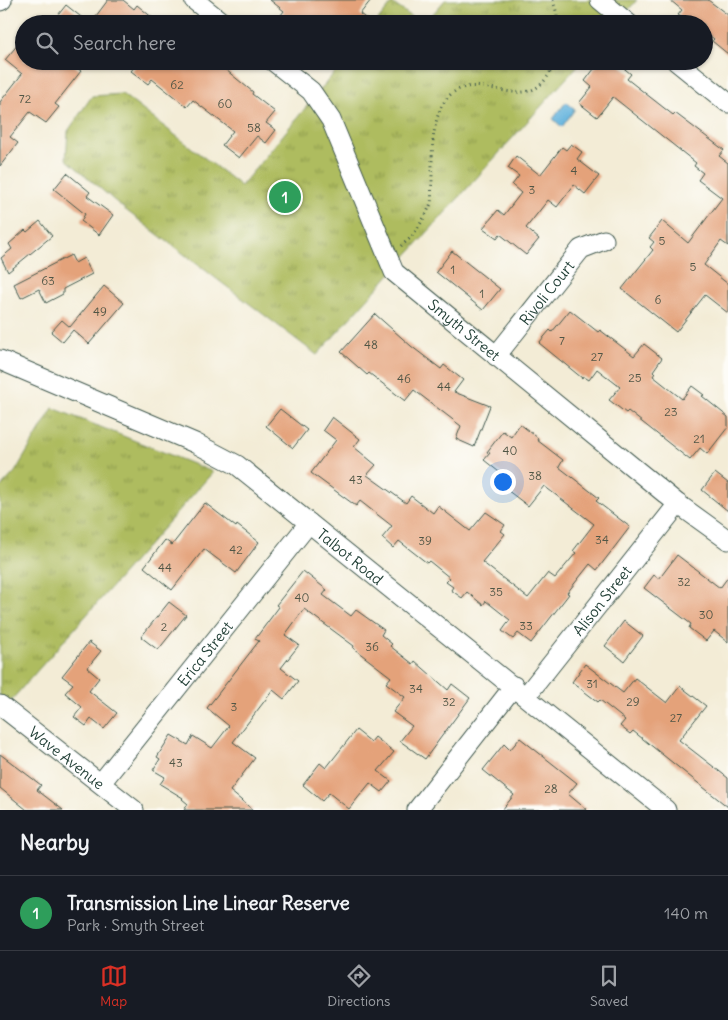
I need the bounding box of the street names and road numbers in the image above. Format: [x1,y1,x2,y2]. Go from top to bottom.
street label: Rivoli Court [515,256,578,329]
street label: Smyth Street [425,294,504,364]
street label: Talbot Road [314,524,387,589]
street label: Alison Street [568,562,635,639]
street label: Erica Street [173,617,236,690]
street label: Wave Avenue [25,722,109,793]

